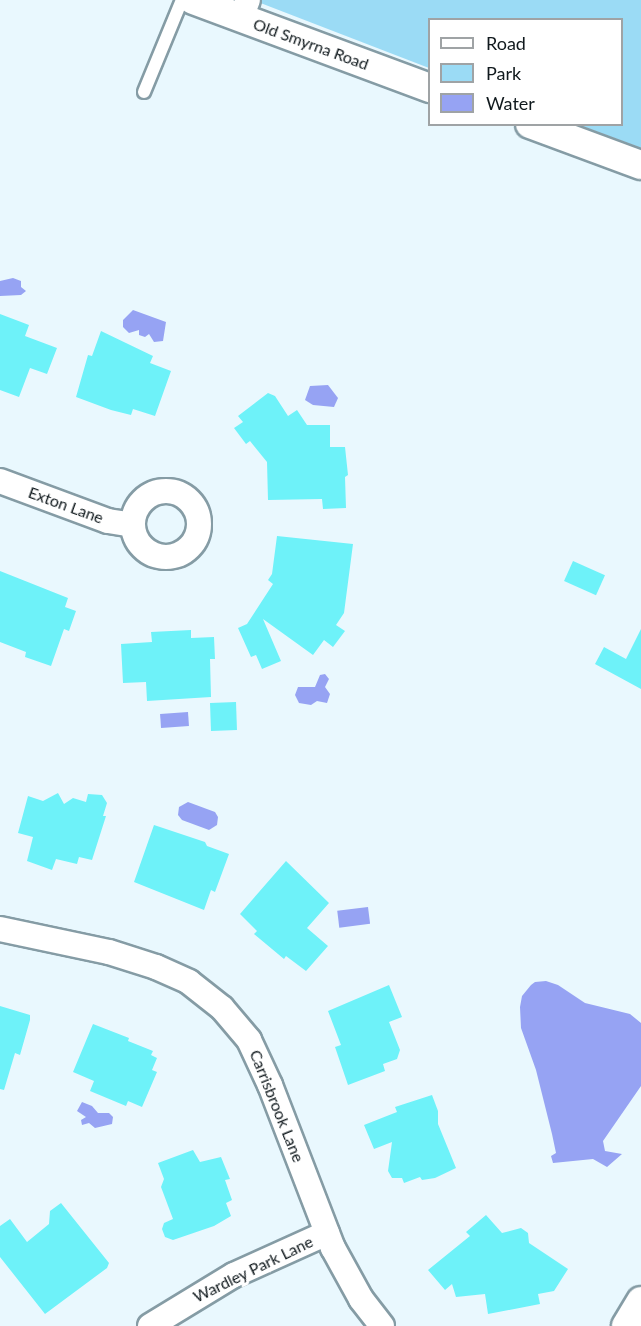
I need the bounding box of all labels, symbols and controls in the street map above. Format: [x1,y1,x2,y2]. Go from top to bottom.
street label: Old Smyrna Road [251,14,371,74]
legend [428,18,623,126]
text: Road [486,32,526,54]
text: Park [486,62,521,84]
text: Water [486,92,535,114]
street label: Exton Lane [26,483,106,527]
street label: Carrisbrook Lane [246,1047,308,1165]
street label: Wardley Park Lane [190,1232,316,1306]

